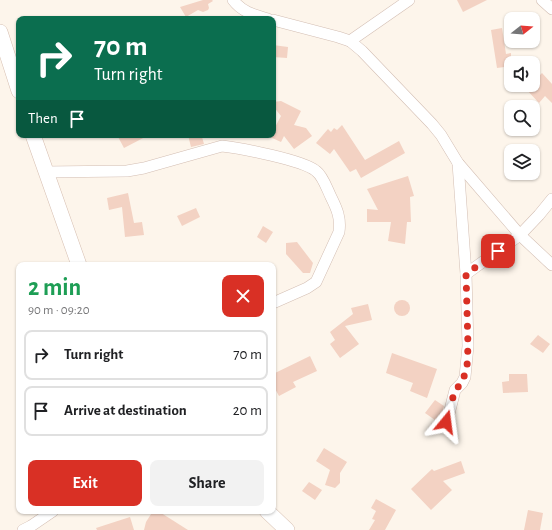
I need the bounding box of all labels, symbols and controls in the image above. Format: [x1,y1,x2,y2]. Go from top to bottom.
north arrow [504,12,540,48]
map controls [504,12,540,180]
icon: right [28,32,80,84]
text: 70 m [94,33,148,61]
button: sound [504,56,540,92]
text: Turn right [94,66,163,84]
button: search [504,100,540,136]
icon: arrive [66,108,88,130]
text: Then [28,111,58,126]
button: layers [504,144,540,180]
pin [481,234,515,268]
icon: arrive [487,240,509,262]
button: close [222,275,264,317]
text: 2 min [28,276,81,300]
text: 90 m · 09:20 [28,304,90,317]
icon: right [30,344,52,366]
text: Turn right [64,347,123,362]
text: 70 m [233,347,262,362]
icon: arrive [30,400,52,422]
position arrow [425,401,467,443]
text: Arrive at destination [64,403,187,418]
text: 20 m [233,403,262,418]
button: Exit [28,460,142,506]
button: Share [150,460,264,506]

